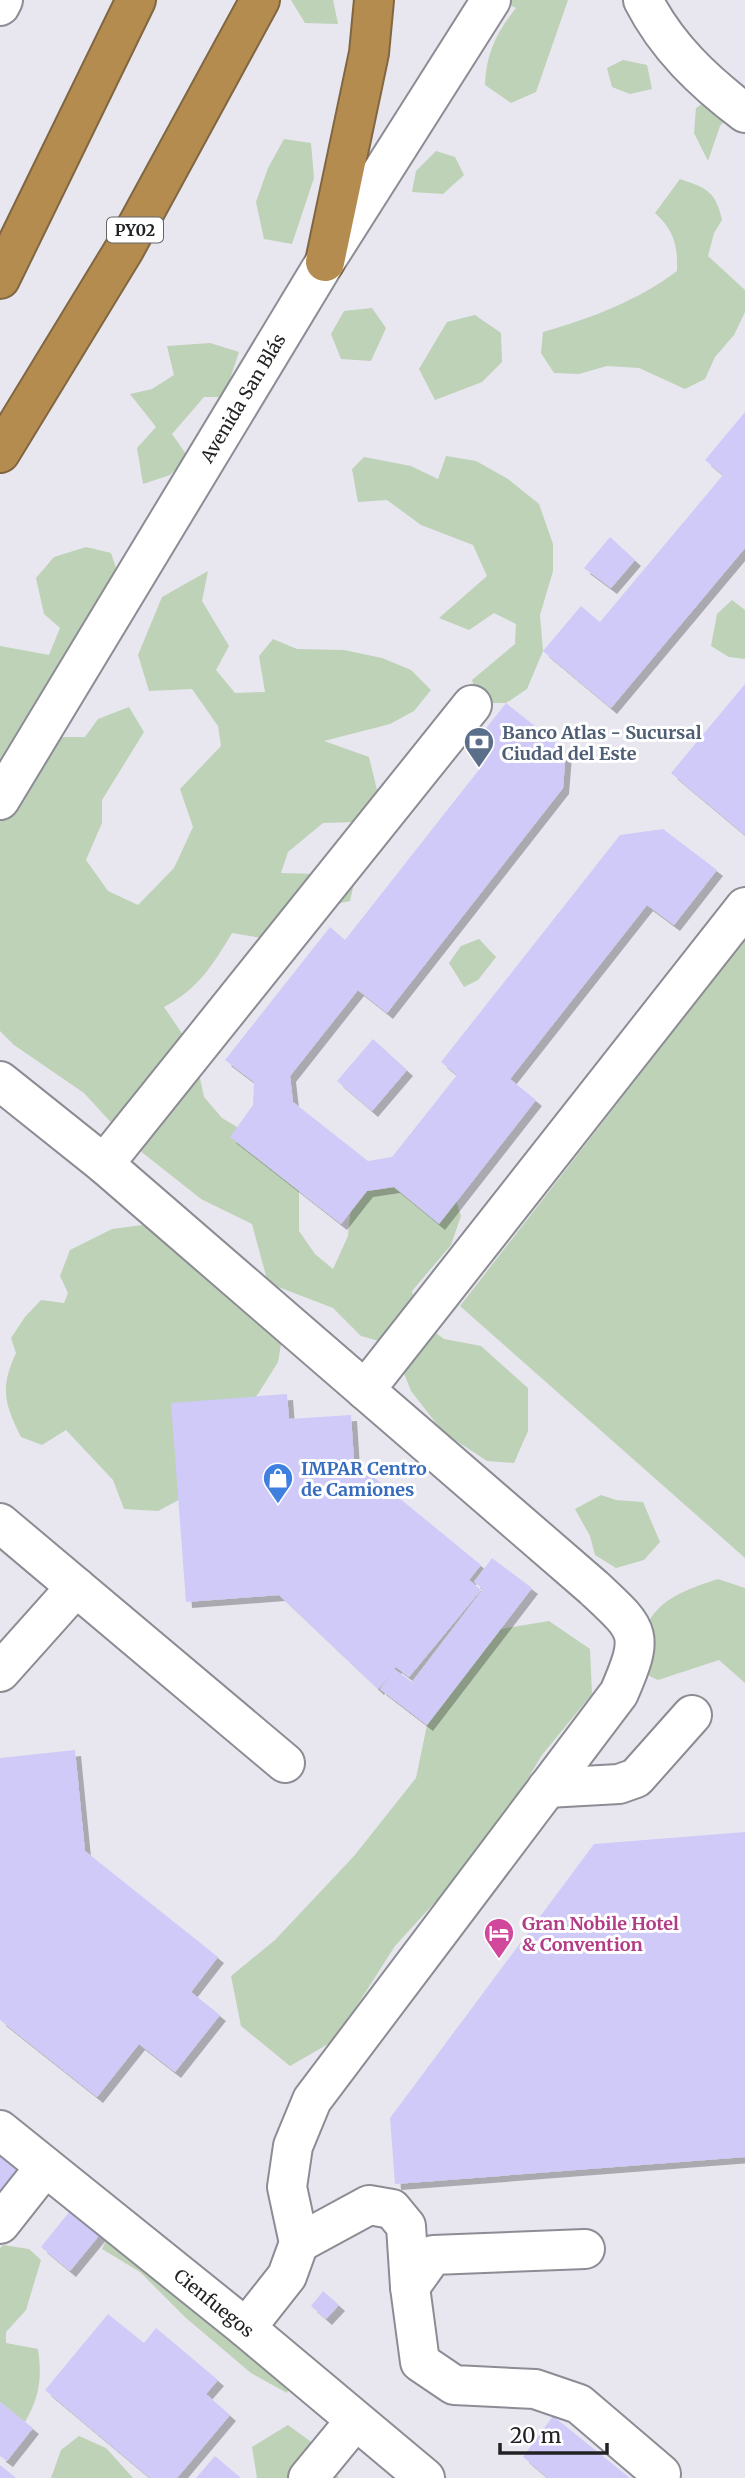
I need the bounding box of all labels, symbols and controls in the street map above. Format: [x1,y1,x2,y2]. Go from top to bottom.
road number: PY02 [107,218,163,242]
street label: Avenida San Blás [195,329,291,468]
place label: Banco Atlas - Sucursal Ciudad del Este [502,721,702,765]
bank icon: Banco Atlas - Sucursal Ciudad del Este [462,725,496,769]
place label: IMPAR Centro de Camiones [301,1457,427,1501]
shop icon: IMPAR Centro de Camiones [261,1461,295,1505]
place label: Gran Nobile Hotel & Convention [522,1912,679,1956]
hotel icon: Gran Nobile Hotel & Convention [482,1916,516,1960]
street label: Cienfuegos [169,2264,259,2342]
scale bar [500,2412,607,2456]
text: 20 m [510,2422,562,2449]

